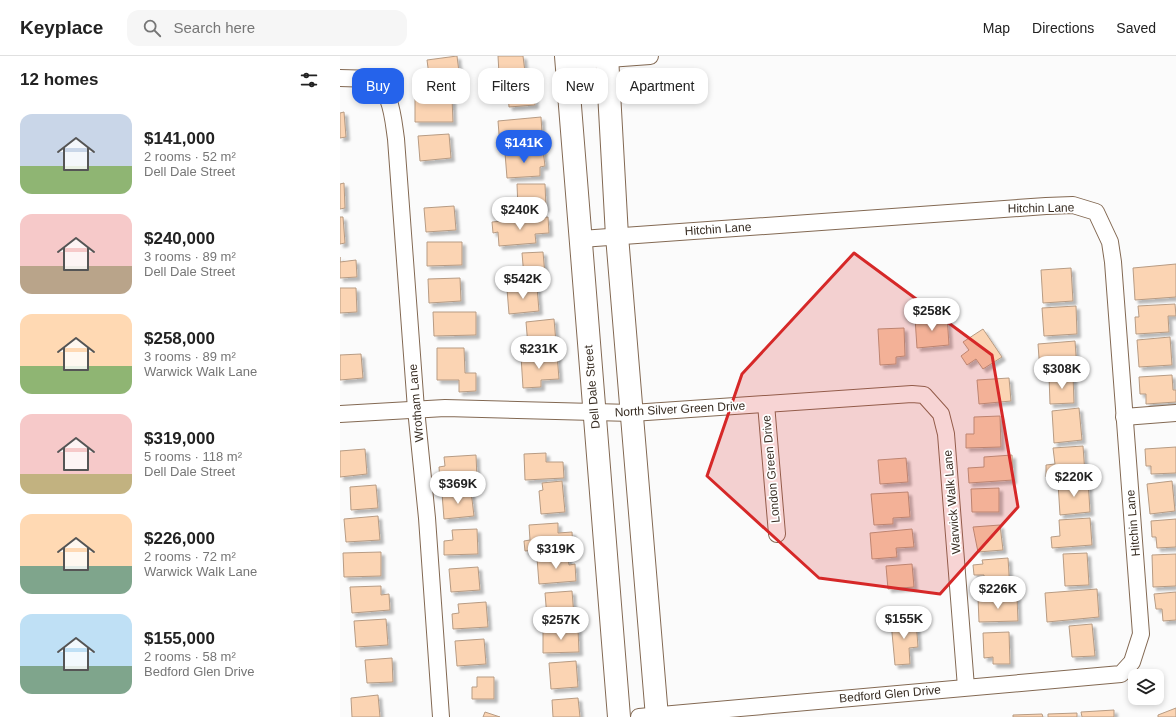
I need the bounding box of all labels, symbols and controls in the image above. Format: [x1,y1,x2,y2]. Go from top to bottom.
search box [127,10,407,46]
text: Keyplace [20,17,103,38]
icon: search [141,17,163,39]
text: Search here [173,19,255,36]
text: Map [983,20,1010,36]
text: Directions [1032,20,1094,36]
text: Saved [1116,20,1156,36]
chip: Buy [352,68,404,104]
chip: Rent [412,68,470,104]
chip: Filters [478,68,544,104]
chip: New [552,68,608,104]
chip: Apartment [616,68,708,104]
icon: filters [298,69,320,91]
text: 12 homes [20,70,98,89]
text: $141,000 [144,129,215,148]
icon: home [52,130,100,178]
pin: $141K [496,130,552,164]
text: $141K [505,135,543,150]
text: 2 rooms · 52 m² [144,149,236,164]
text: Dell Dale Street [144,164,235,179]
pin: $240K [492,197,548,231]
street label: Hitchin Lane [1008,200,1075,216]
text: $240K [501,202,539,217]
street label: Hitchin Lane [684,220,752,238]
text: $240,000 [144,229,215,248]
icon: home [52,230,100,278]
text: 3 rooms · 89 m² [144,249,236,264]
text: Dell Dale Street [144,264,235,279]
pin: $542K [495,266,551,300]
text: $542K [504,271,542,286]
pin: $258K [904,298,960,332]
text: $258K [913,303,951,318]
text: $258,000 [144,329,215,348]
icon: home [52,330,100,378]
pin: $231K [511,336,567,370]
text: $231K [520,341,558,356]
street label: Dell Dale Street [581,344,603,429]
text: 3 rooms · 89 m² [144,349,236,364]
pin: $308K [1034,356,1090,390]
text: $308K [1043,361,1081,376]
street label: Wrotham Lane [406,363,426,443]
text: Warwick Walk Lane [144,364,257,379]
street label: North Silver Green Drive [614,399,746,419]
street label: London Green Drive [759,414,783,523]
text: $319,000 [144,429,215,448]
icon: home [52,430,100,478]
text: 5 rooms · 118 m² [144,449,242,464]
street label: Warwick Walk Lane [940,449,964,555]
text: Dell Dale Street [144,464,235,479]
pin: $220K [1046,464,1102,498]
text: $220K [1055,469,1093,484]
pin: $369K [430,471,486,505]
text: $369K [439,476,477,491]
street label: Hitchin Lane [1123,489,1143,557]
text: $226,000 [144,529,215,548]
icon: home [52,530,100,578]
pin: $319K [528,536,584,570]
text: $319K [537,541,575,556]
text: 2 rooms · 72 m² [144,549,236,564]
text: Warwick Walk Lane [144,564,257,579]
pin: $226K [970,576,1026,610]
text: $226K [979,581,1017,596]
pin: $155K [876,606,932,640]
pin: $257K [533,607,589,641]
text: $155K [885,611,923,626]
text: $257K [542,612,580,627]
text: $155,000 [144,629,215,648]
icon: home [52,630,100,678]
text: 2 rooms · 58 m² [144,649,236,664]
text: Bedford Glen Drive [144,664,255,679]
map controls [1128,669,1164,705]
button: layers [1128,669,1164,705]
street label: Bedford Glen Drive [839,683,942,705]

